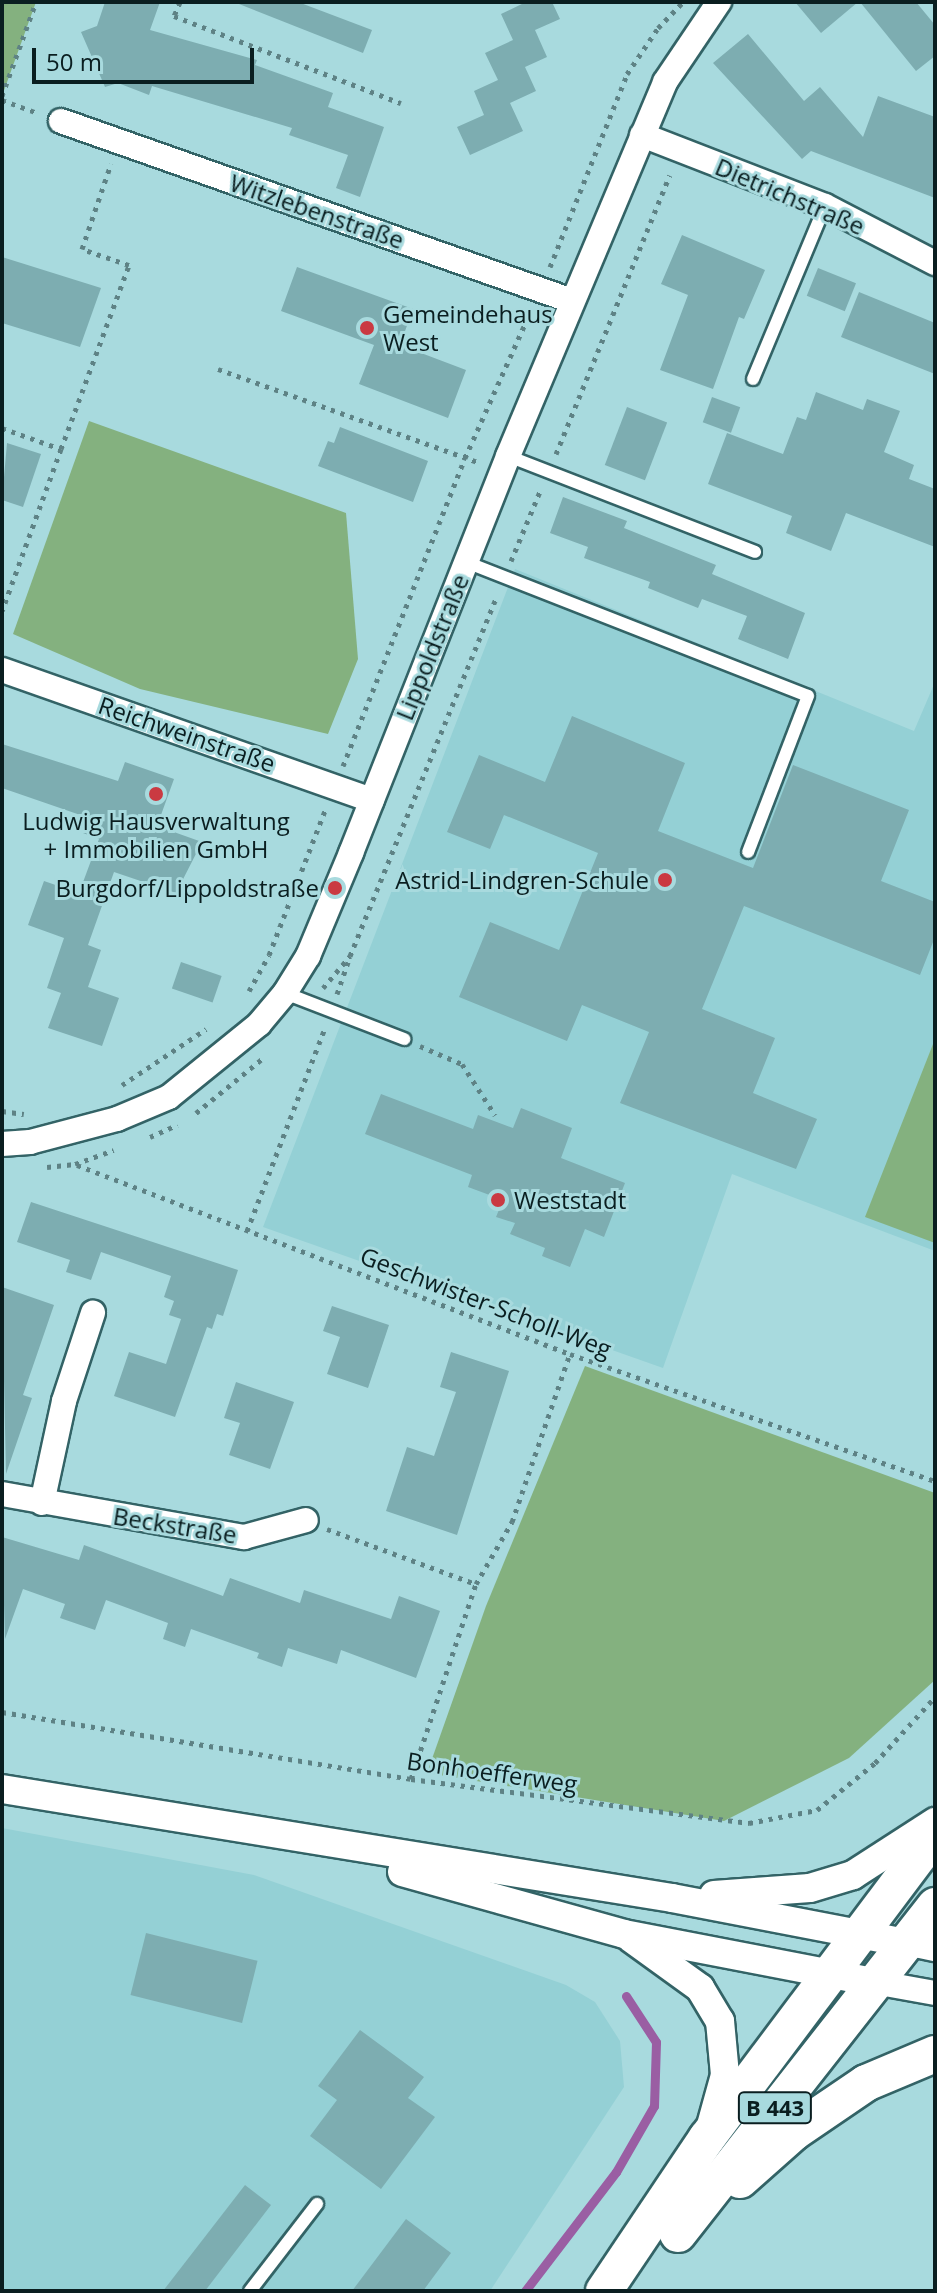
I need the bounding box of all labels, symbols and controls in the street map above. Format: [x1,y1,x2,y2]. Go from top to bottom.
scale bar [36,32,258,82]
text: 50 m [46,45,102,78]
street label: Dietrichstraße [711,152,869,240]
street label: Witzlebenstraße [226,168,408,254]
place label: Gemeindehaus West [383,300,553,356]
marker: Gemeindehaus West [358,319,376,337]
street label: Lippoldstraße [390,570,474,724]
street label: Reichweinstraße [95,690,279,778]
marker: Ludwig Hausverwaltung + Immobilien GmbH [147,785,165,803]
place label: Ludwig Hausverwaltung + Immobilien GmbH [22,807,290,863]
place label: Astrid-Lindgren-Schule [395,866,649,894]
marker: Astrid-Lindgren-Schule [656,871,674,889]
place label: Burgdorf/Lippoldstraße [55,874,319,902]
marker: Burgdorf/Lippoldstraße [326,879,344,897]
place label: Weststadt [514,1186,626,1214]
marker: Weststadt [489,1191,507,1209]
street label: Geschwister-Scholl-Weg [356,1241,616,1363]
street label: Beckstraße [111,1501,239,1549]
street label: Bonhoefferweg [405,1746,579,1798]
road number: B 443 [737,2090,813,2126]

